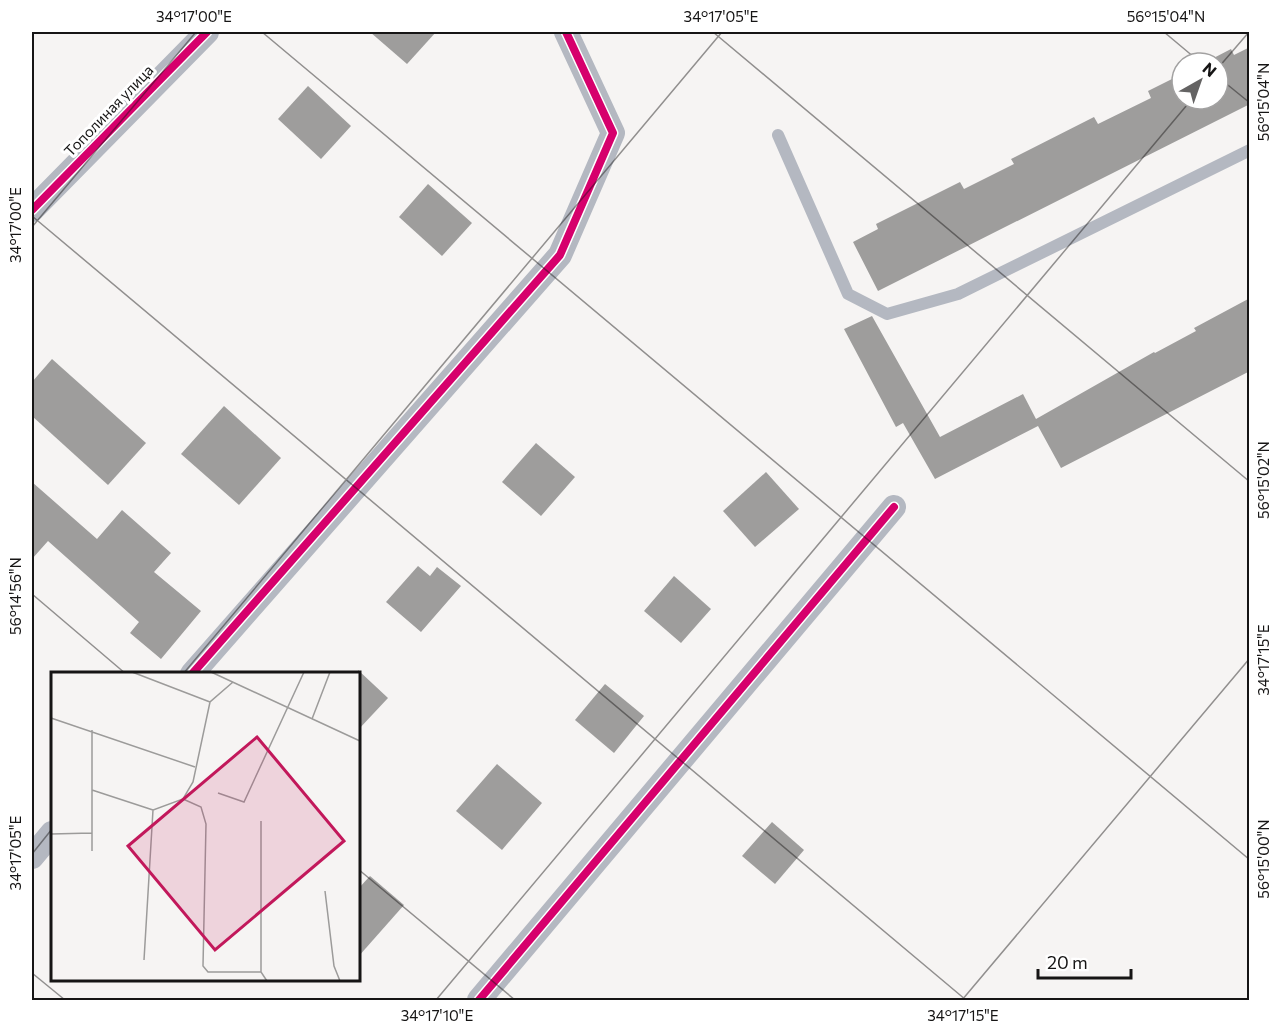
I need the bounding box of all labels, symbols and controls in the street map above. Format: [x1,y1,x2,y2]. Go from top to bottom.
text: 34°17'00"E [156,7,232,25]
text: 34°17'05"E [684,7,759,25]
text: 56°15'04"N [1127,7,1205,25]
north arrow [1170,51,1230,111]
text: N [1199,58,1221,80]
street label: Тополиная улица [60,61,156,160]
text: 56°15'04"N [1254,63,1272,141]
text: 34°17'00"E [6,187,24,263]
text: 56°15'02"N [1254,441,1272,519]
text: 56°14'56"N [6,557,24,635]
text: 34°17'15"E [1254,624,1272,696]
inset map [51,672,360,981]
text: 34°17'05"E [6,815,24,890]
text: 56°15'00"N [1254,819,1272,899]
scale bar [1038,942,1131,980]
text: 20 m [1047,951,1088,973]
text: 34°17'10"E [401,1006,473,1024]
text: 34°17'15"E [927,1006,999,1024]

